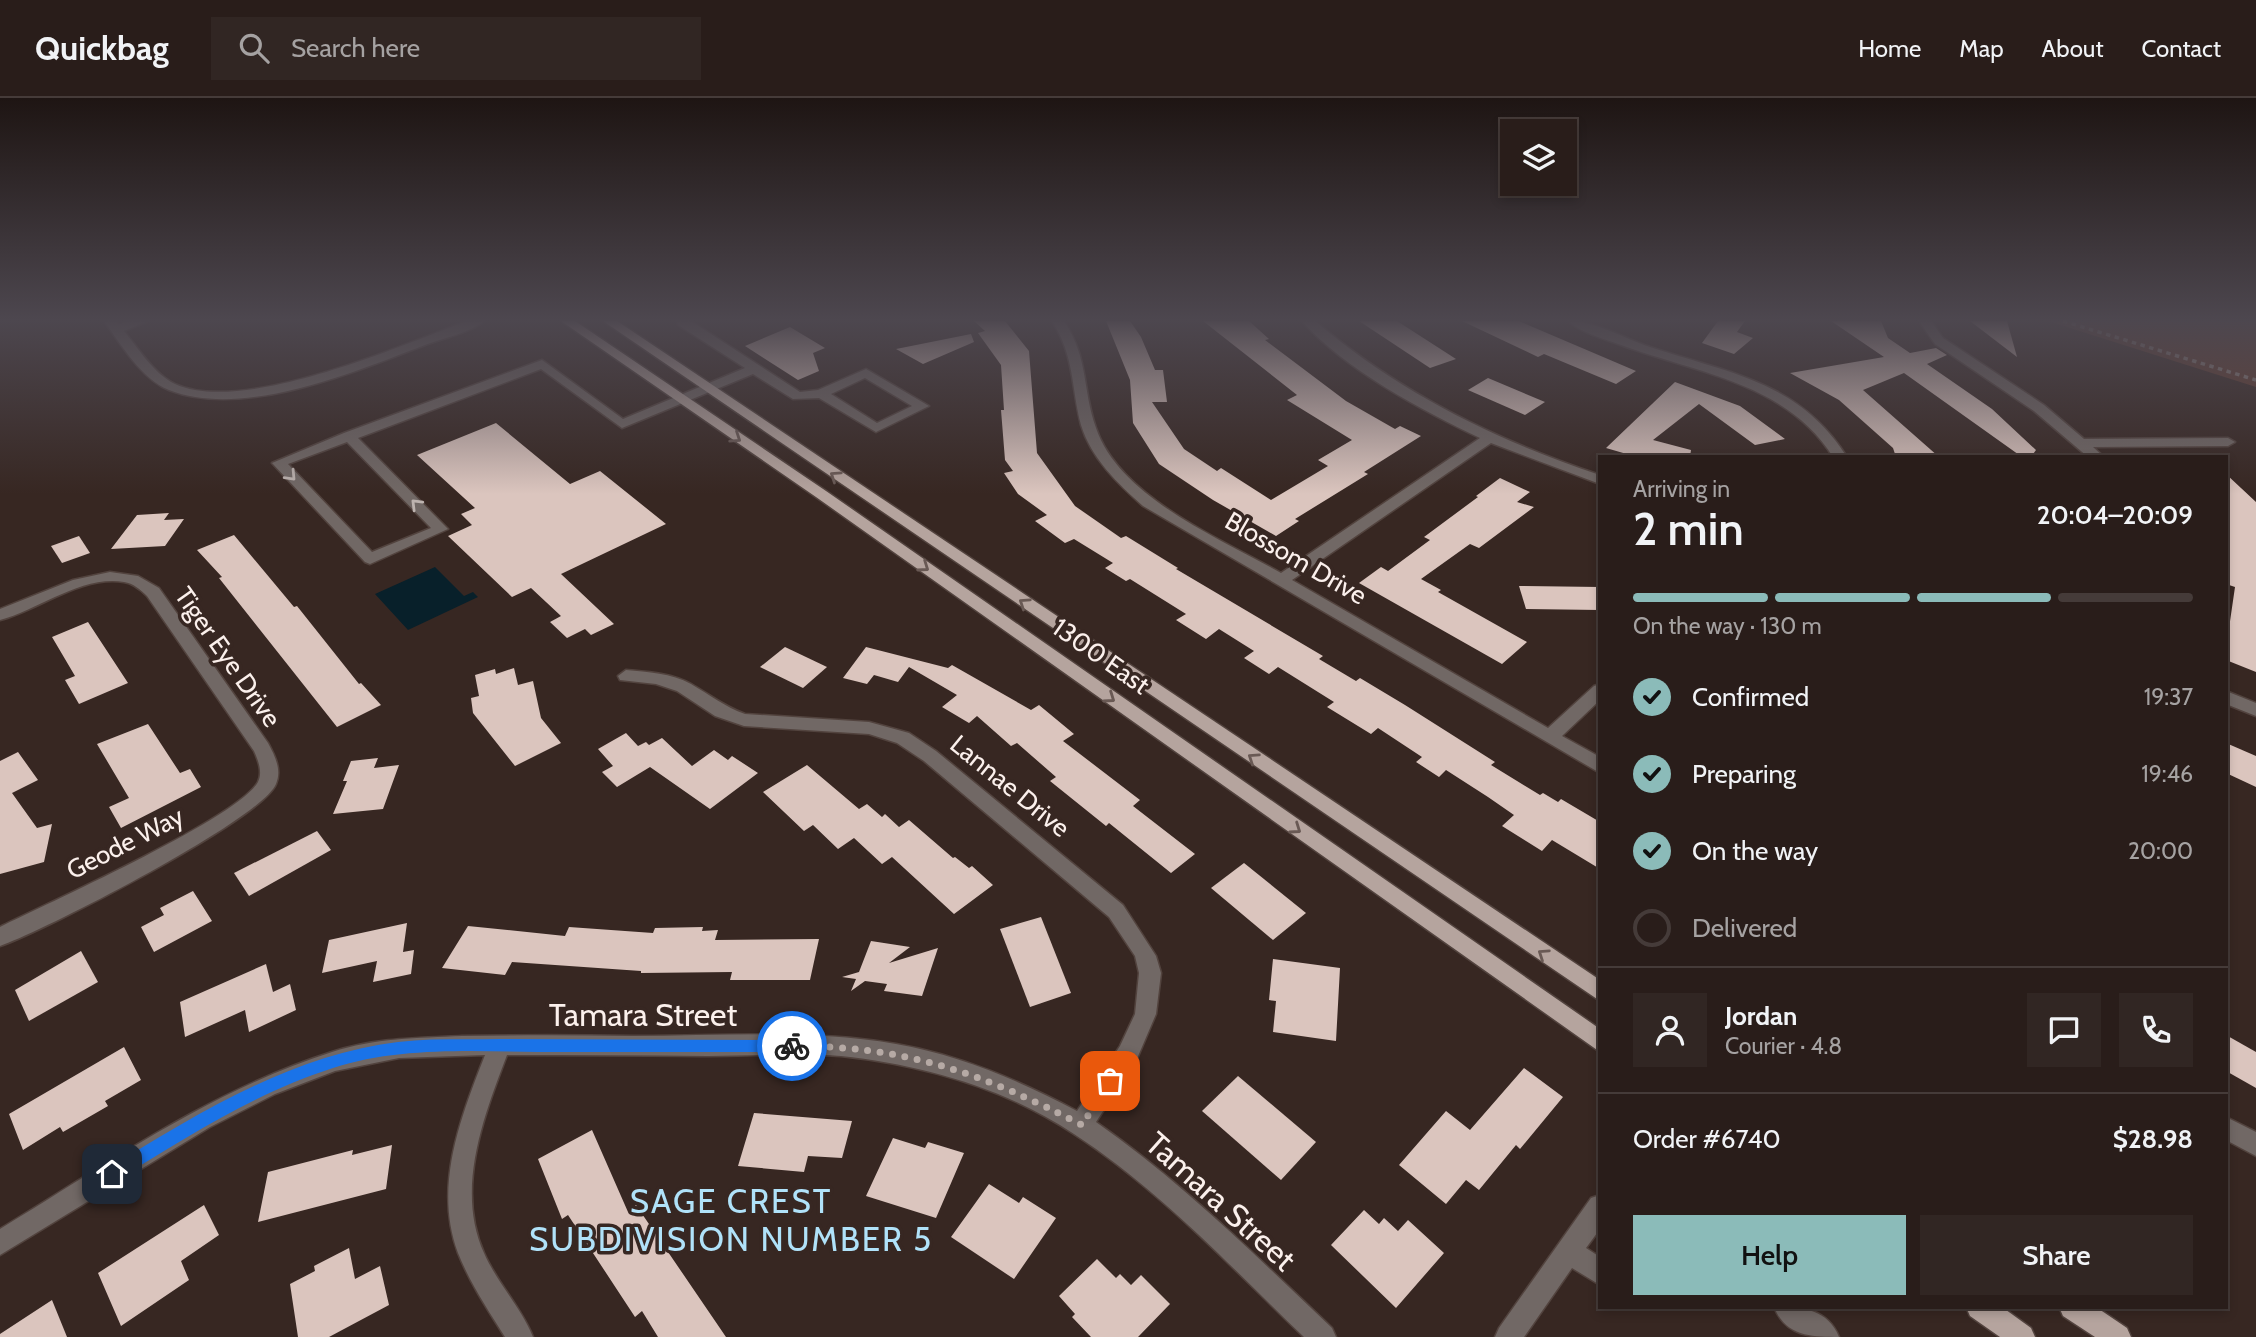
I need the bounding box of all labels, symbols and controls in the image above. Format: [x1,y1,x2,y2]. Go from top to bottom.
search box [211,17,701,80]
text: Quickbag [35,28,169,68]
icon: search [235,29,273,67]
text: Search here [291,32,420,64]
text: Home [1858,34,1921,63]
text: Map [1959,34,2004,63]
text: About [2042,34,2104,63]
text: Contact [2142,34,2221,63]
map controls [1500,119,1577,196]
button: layers [1500,119,1577,196]
one-way arrow [729,430,742,443]
one-way arrow [283,468,296,481]
one-way arrow [830,472,843,484]
text: Arriving in [1633,475,1730,503]
one-way arrow [412,499,425,512]
text: 20:04–20:09 [2037,499,2193,531]
text: 2 min [1633,501,1744,557]
street label: Blossom Drive [1219,505,1373,611]
one-way arrow [916,559,929,571]
street label: Tiger Eye Drive [168,581,288,733]
one-way arrow [1019,599,1032,611]
street label: 1300 East [1046,611,1156,701]
text: On the way · 130 m [1633,612,1822,640]
icon: check [1633,678,1671,716]
text: Confirmed [1692,681,1809,713]
text: 19:37 [2144,683,2193,711]
one-way arrow [1102,690,1115,702]
street label: Lannae Drive [944,728,1076,844]
one-way arrow [1248,754,1261,766]
icon: check [1633,755,1671,793]
text: Preparing [1692,758,1796,790]
text: 19:46 [2141,760,2193,788]
street label: Geode Way [61,800,189,886]
one-way arrow [1288,821,1301,833]
icon: check [1633,832,1671,870]
text: On the way [1692,835,1818,867]
text: 20:00 [2128,837,2193,865]
text: Delivered [1692,912,1797,944]
one-way arrow [1538,950,1551,962]
button: person [1633,993,1707,1067]
button: chat [2027,993,2101,1067]
button: phone [2119,993,2193,1067]
street label: Tamara Street [549,995,738,1034]
text: Jordan [1725,1000,1797,1032]
courier [757,1011,827,1081]
icon: bike [773,1027,811,1065]
text: Courier · 4.8 [1725,1032,1842,1060]
pin [1080,1051,1140,1111]
icon: bag [1091,1062,1129,1100]
street label: Tamara Street [1138,1123,1304,1279]
text: Order #6740 [1633,1123,1781,1155]
text: $28.98 [2113,1123,2193,1155]
pin [82,1144,142,1204]
icon: home [93,1155,131,1193]
district label: SAGE CREST SUBDIVISION NUMBER 5 [529,1181,933,1259]
button: Help [1633,1215,1906,1295]
button: Share [1920,1215,2193,1295]

